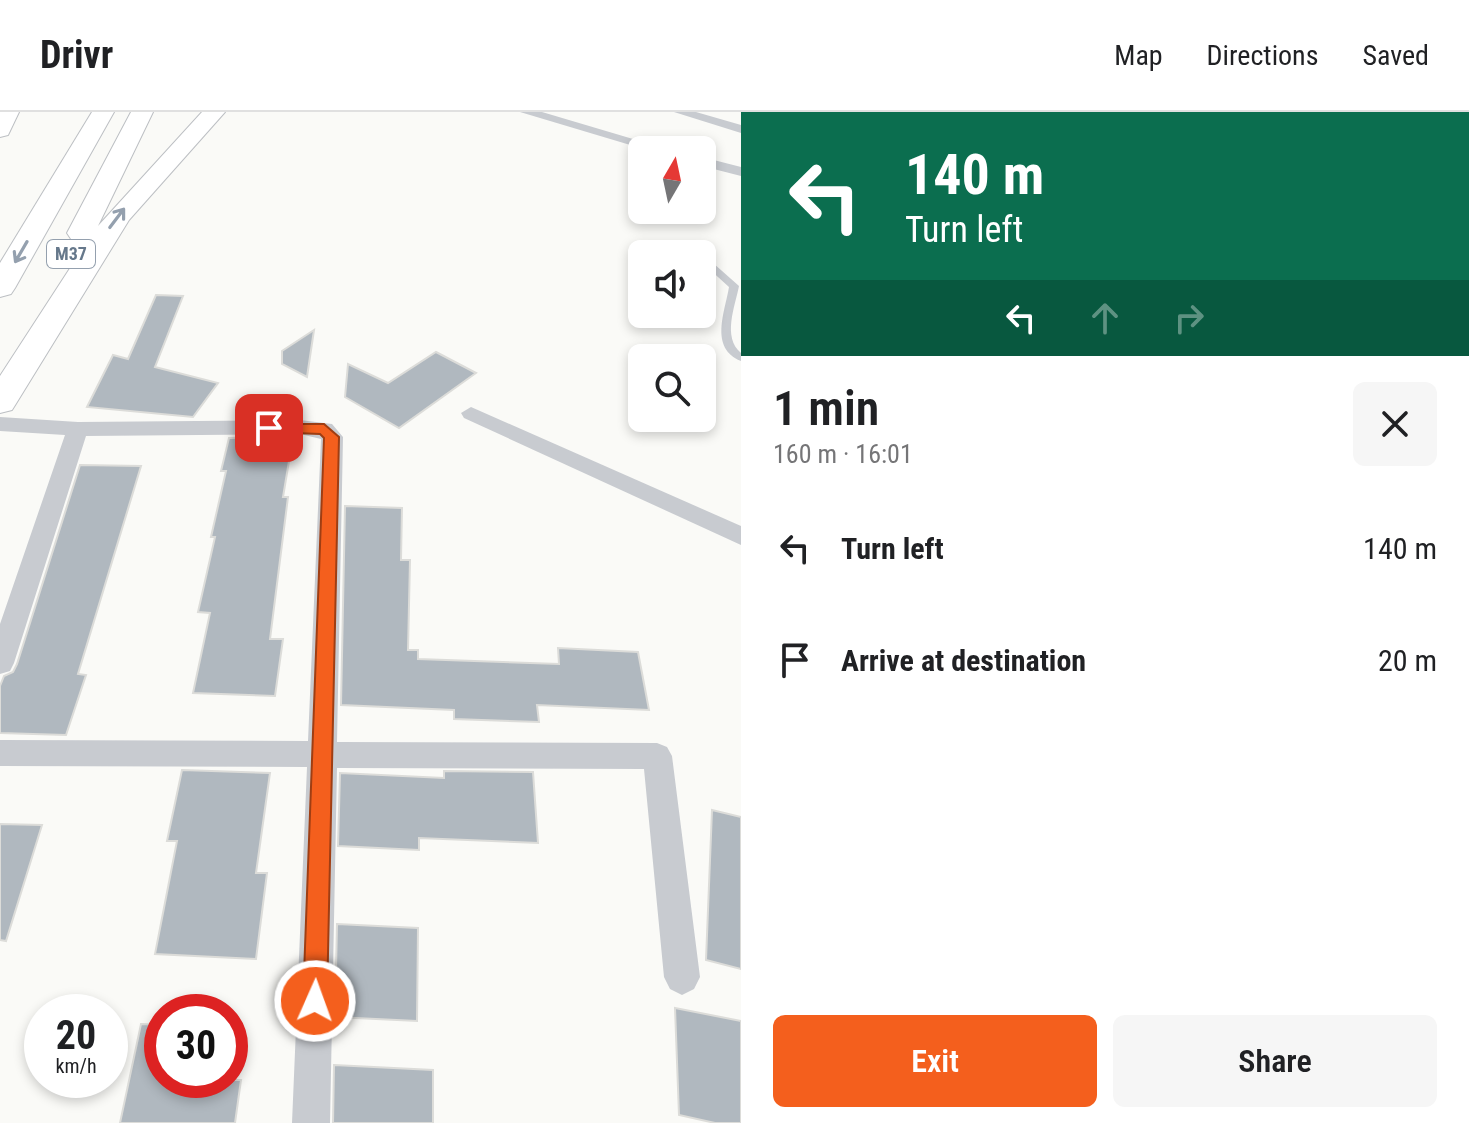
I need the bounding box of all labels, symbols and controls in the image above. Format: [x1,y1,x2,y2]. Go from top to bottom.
text: Drivr [40,33,113,77]
text: Map [1114,39,1163,72]
text: Directions [1207,39,1318,72]
text: Saved [1362,39,1429,72]
north arrow [628,136,716,224]
map controls [628,136,716,432]
text: 140 m [905,142,1044,208]
icon: left [773,144,877,248]
one-way arrow [109,208,125,230]
text: Turn left [905,209,1023,251]
one-way arrow [13,240,29,263]
road number: M37 [47,240,95,268]
button: sound [628,240,716,328]
icon: left [999,296,1043,340]
icon: ahead [1083,296,1127,340]
icon: right [1167,296,1211,340]
button: search [628,344,716,432]
text: 1 min [773,380,879,437]
button: close [1353,382,1437,466]
pin [235,394,303,462]
icon: arrive [247,406,291,450]
text: 160 m · 16:01 [773,439,913,469]
icon: left [773,526,817,570]
text: Turn left [841,531,944,566]
text: 140 m [1363,531,1437,566]
icon: arrive [773,638,817,682]
text: Arrive at destination [841,643,1086,678]
text: 20 m [1378,643,1437,678]
position arrow [273,959,357,1043]
speed limit sign: 30 [144,994,248,1098]
text: 20 [56,1012,96,1059]
button: Exit [773,1015,1097,1107]
button: Share [1113,1015,1437,1107]
text: km/h [55,1054,97,1078]

